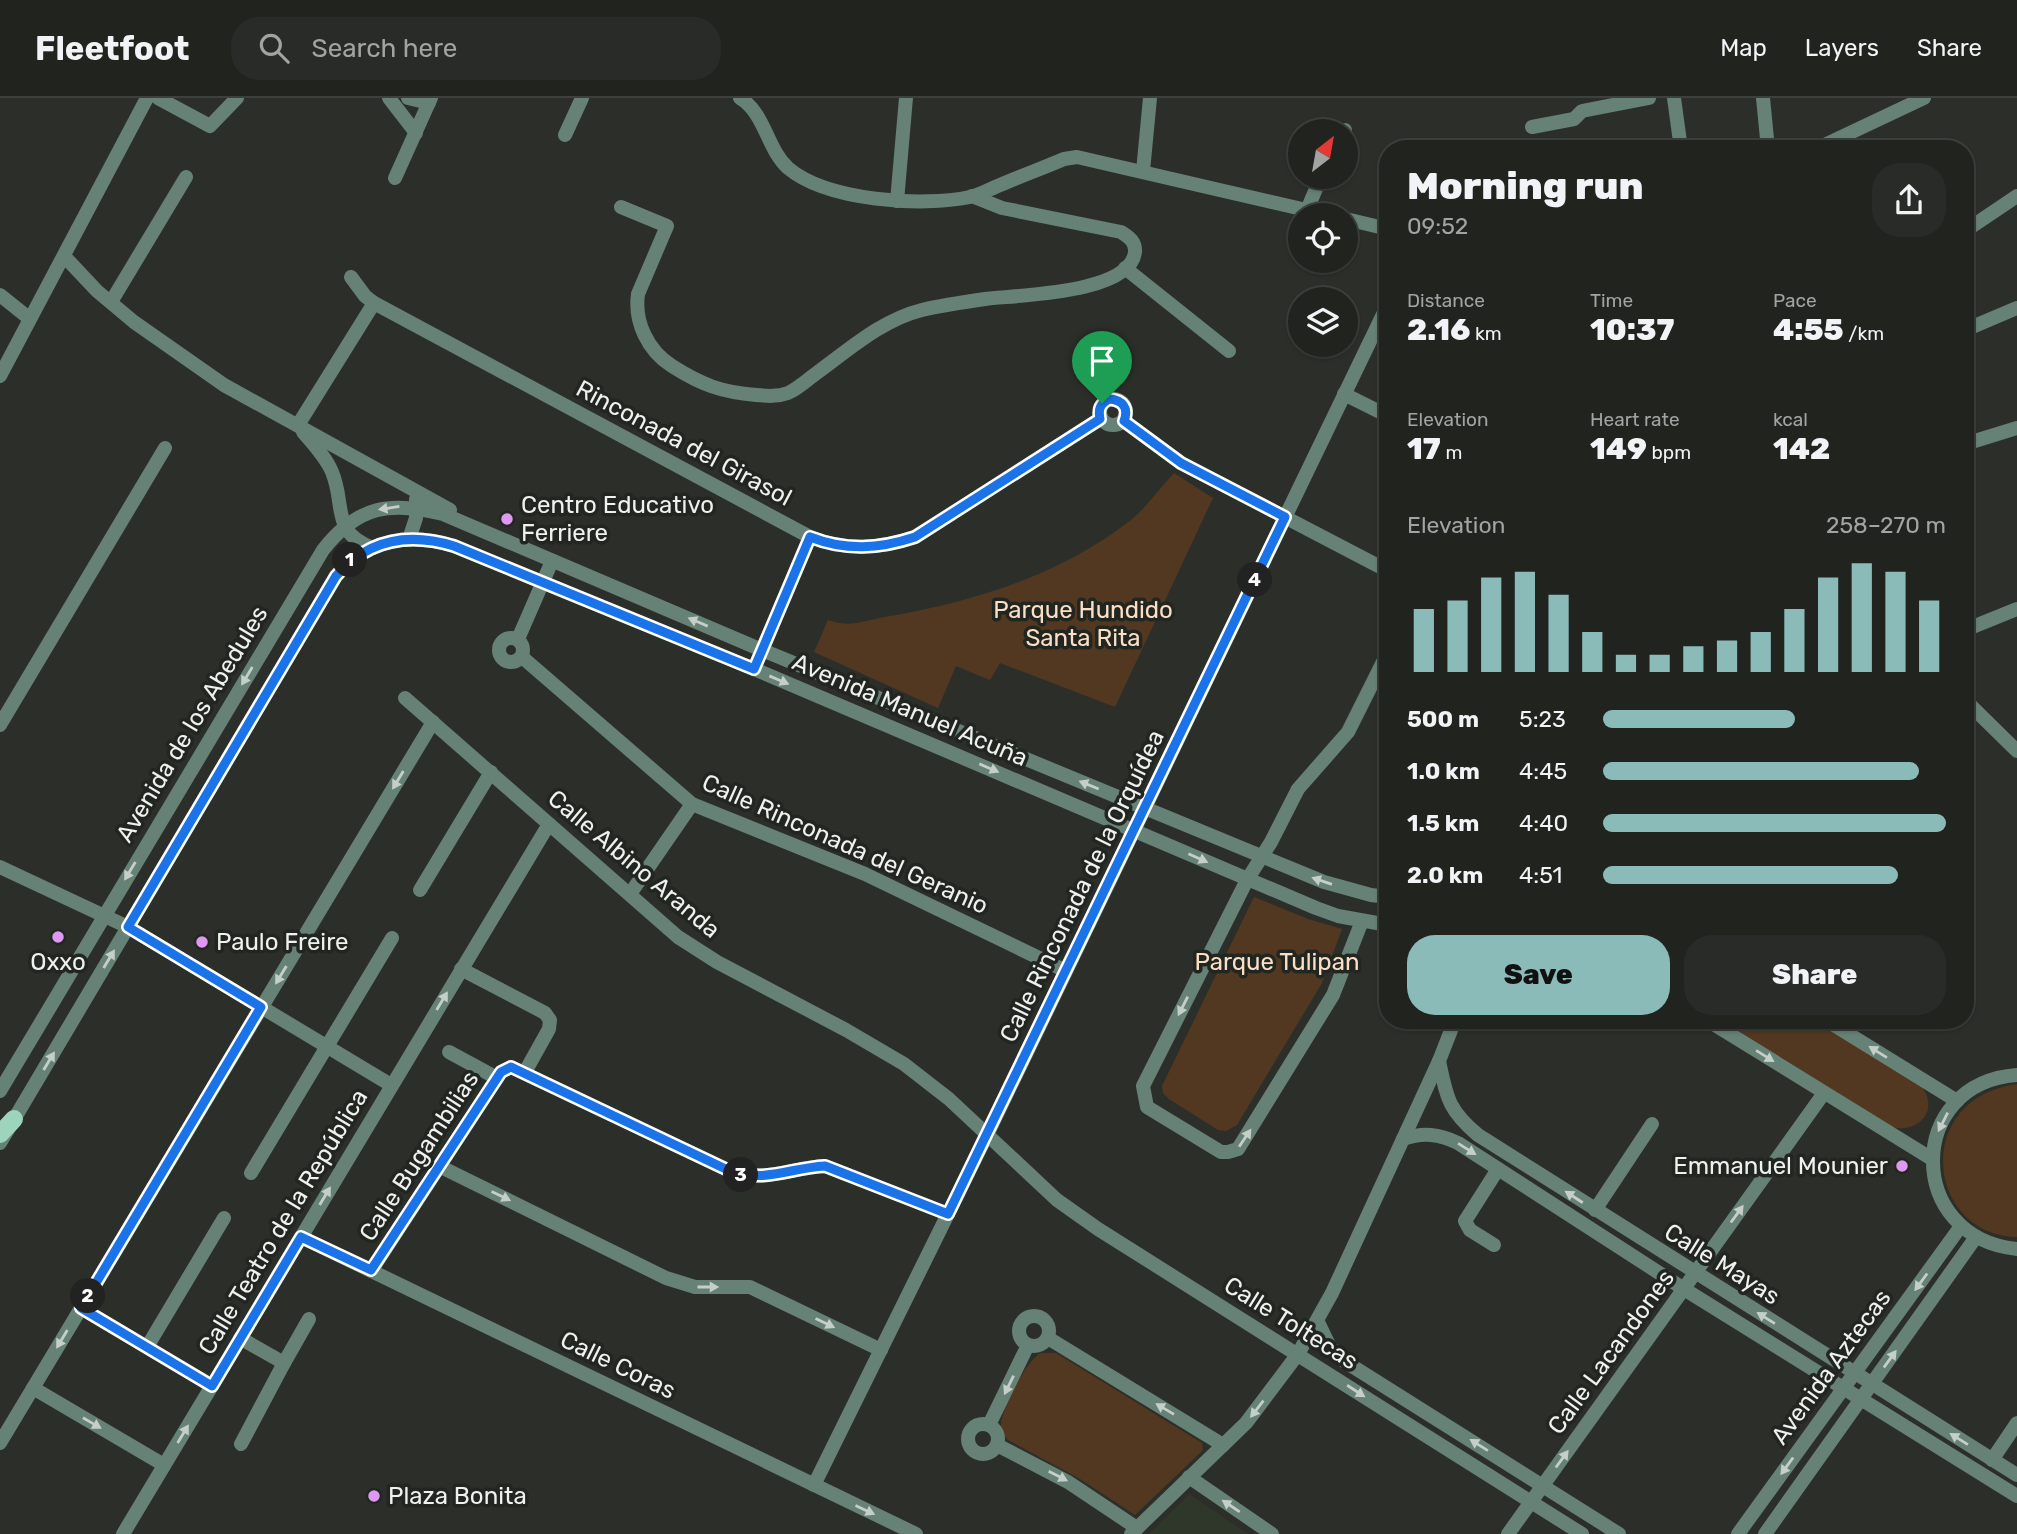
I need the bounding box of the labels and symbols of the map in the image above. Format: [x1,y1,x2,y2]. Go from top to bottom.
north arrow [1288,119,1358,189]
pin [1072,331,1132,403]
street label: Rinconada del Girasol [572,374,796,512]
place label: Centro Educativo Ferriere [521,491,714,547]
one-way arrow [378,503,400,514]
marker: Centro Educativo Ferriere [499,511,515,527]
pin: 1 [332,542,368,578]
pin: 4 [1238,562,1272,598]
park label: Parque Hundido Santa Rita [993,596,1173,652]
street label: Avenida de los Abedules [110,601,274,847]
one-way arrow [687,617,708,628]
street label: Avenida Manuel Acuña [788,648,1032,772]
one-way arrow [241,666,254,685]
one-way arrow [769,675,790,686]
street label: Calle Rinconada de la Orquídea [994,725,1170,1047]
one-way arrow [979,763,1000,774]
street label: Calle Rinconada del Geranio [698,768,992,920]
one-way arrow [391,771,404,790]
one-way arrow [1078,779,1099,790]
street label: Calle Albino Aranda [542,784,726,944]
one-way arrow [1188,852,1208,864]
one-way arrow [124,861,137,880]
one-way arrow [1311,875,1332,886]
place label: Paulo Freire [216,928,349,956]
marker: Oxxo [50,929,66,945]
marker: Paulo Freire [194,934,210,950]
place label: Oxxo [30,948,86,976]
park label: Parque Tulipan [1195,948,1359,976]
one-way arrow [103,949,115,968]
one-way arrow [274,966,287,985]
one-way arrow [435,991,448,1010]
one-way arrow [1178,996,1189,1016]
one-way arrow [1868,1046,1888,1059]
one-way arrow [1755,1050,1774,1063]
one-way arrow [43,1051,55,1070]
street label: Calle Bugambilias [354,1066,484,1246]
street label: Calle Teatro de la República [193,1084,373,1360]
one-way arrow [1937,1112,1948,1132]
one-way arrow [1238,1129,1252,1147]
one-way arrow [1457,1142,1476,1155]
place label: Emmanuel Mounier [1673,1152,1888,1180]
pin: 3 [724,1158,758,1192]
marker: Emmanuel Mounier [1894,1158,1910,1174]
one-way arrow [319,1186,331,1206]
one-way arrow [1564,1190,1584,1203]
one-way arrow [491,1191,511,1202]
one-way arrow [1730,1205,1744,1223]
street label: Calle Mayas [1659,1218,1785,1310]
street label: Calle Lacandones [1542,1264,1680,1440]
street label: Calle Toltecas [1219,1271,1363,1375]
one-way arrow [1914,1272,1928,1291]
pin: 2 [70,1278,106,1314]
one-way arrow [697,1281,719,1293]
street label: Avenida Aztecas [1765,1284,1897,1450]
one-way arrow [1757,1312,1776,1324]
one-way arrow [815,1317,835,1329]
street label: Calle Coras [556,1325,680,1405]
one-way arrow [56,1330,69,1349]
one-way arrow [1882,1350,1896,1368]
one-way arrow [1003,1375,1014,1395]
one-way arrow [1346,1384,1365,1397]
one-way arrow [1250,1399,1265,1417]
one-way arrow [1155,1403,1174,1416]
one-way arrow [82,1416,102,1428]
one-way arrow [177,1424,190,1443]
one-way arrow [1950,1432,1969,1445]
one-way arrow [1469,1439,1488,1452]
one-way arrow [1555,1450,1569,1468]
one-way arrow [1780,1457,1794,1475]
one-way arrow [1048,1471,1068,1482]
place label: Plaza Bonita [388,1482,527,1510]
marker: Plaza Bonita [366,1488,382,1504]
one-way arrow [1222,1499,1240,1513]
one-way arrow [855,1504,875,1515]

